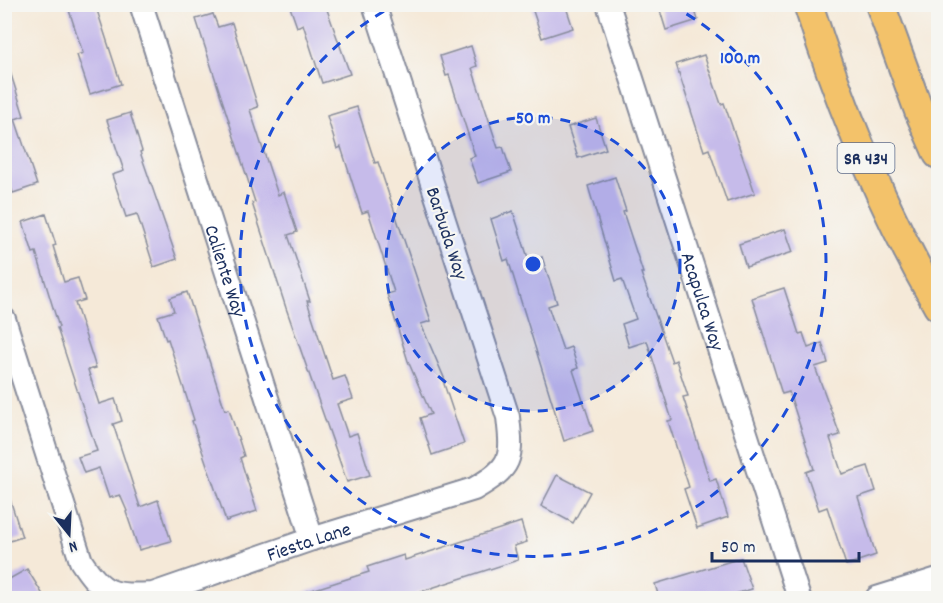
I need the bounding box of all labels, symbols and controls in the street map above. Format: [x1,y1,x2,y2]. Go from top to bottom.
text: 100 m [720,47,760,72]
text: 50 m [516,107,550,132]
road number: SR 434 [838,143,894,173]
street label: Barbuda Way [417,184,474,285]
street label: Caliente Way [196,222,252,322]
street label: Acapulca Way [672,249,730,356]
centre of rings [523,254,543,274]
north arrow [39,504,99,564]
street label: Fiesta Lane [264,517,355,571]
scale bar [712,525,859,563]
text: N [65,534,80,558]
text: 50 m [721,536,756,561]

